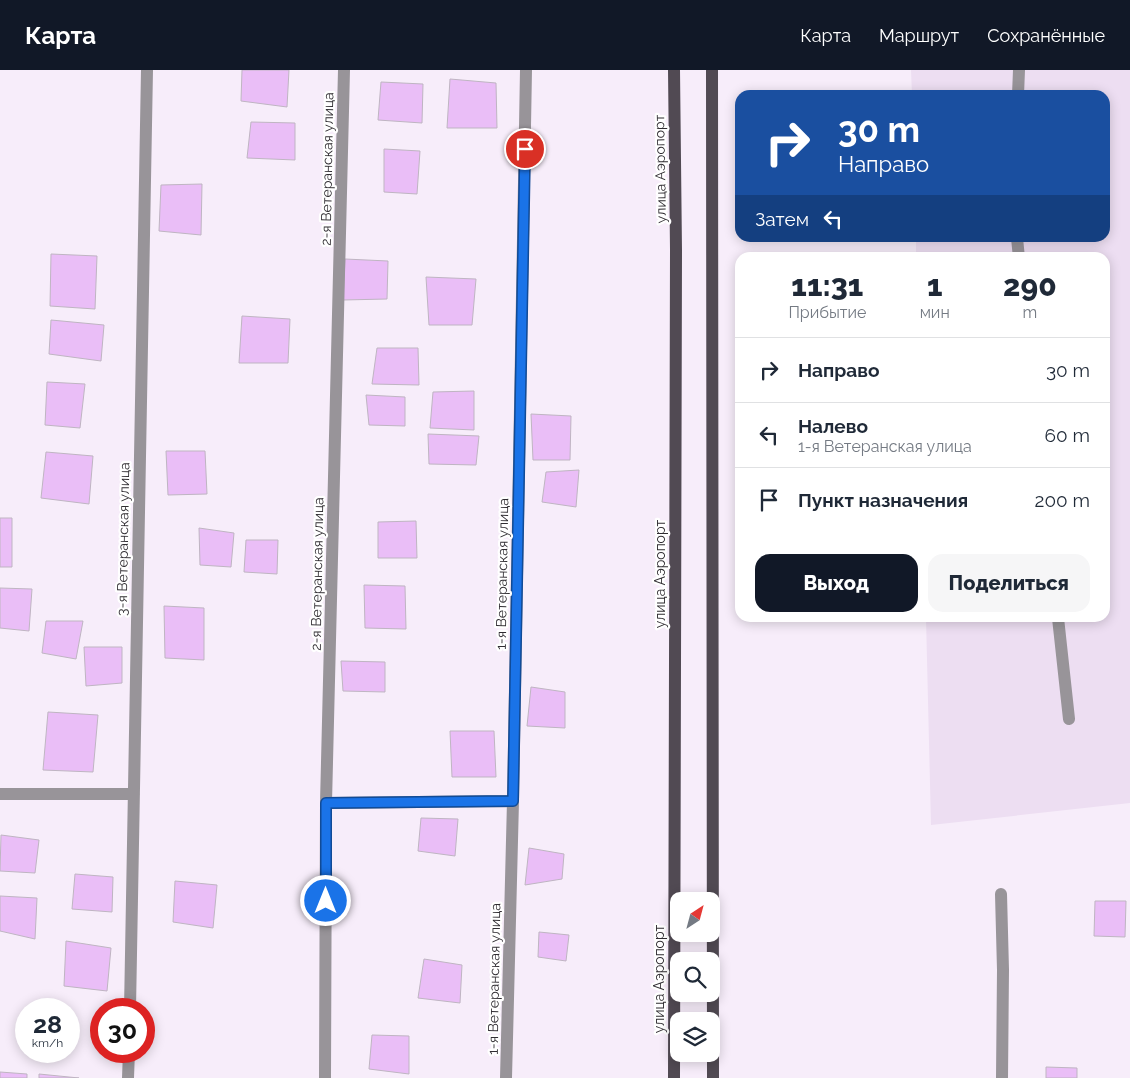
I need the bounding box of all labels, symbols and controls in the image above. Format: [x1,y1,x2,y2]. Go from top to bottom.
text: Карта [25,21,96,50]
text: Карта [800,25,851,46]
text: Маршрут [879,25,959,46]
text: Сохранённые [987,25,1105,46]
street label: 2-я Ветеранская улица [318,92,336,246]
text: 30 m [838,109,920,150]
icon: right [755,110,820,175]
street label: улица Аэропорт [651,114,669,223]
pin [504,128,546,170]
icon: arrive [511,135,539,163]
text: Направо [838,151,929,177]
icon: left [819,205,847,233]
text: Затем [755,208,809,230]
text: 11:31 [791,268,863,303]
text: 1 [927,268,942,303]
text: 290 [1003,268,1057,303]
text: Прибытие [788,303,866,322]
text: мин [920,303,950,322]
text: m [1022,303,1037,322]
icon: right [755,356,783,384]
text: Направо [798,359,879,381]
text: 30 m [1046,359,1090,381]
text: Налево [798,415,868,437]
icon: left [755,421,783,449]
text: 60 m [1045,424,1090,446]
text: 1-я Ветеранская улица [798,437,972,456]
street label: 3-я Ветеранская улица [114,462,132,616]
icon: arrive [755,486,783,514]
text: Пункт назначения [798,489,968,511]
text: 200 m [1035,489,1090,511]
street label: 2-я Ветеранская улица [308,497,326,651]
street label: 1-я Ветеранская улица [493,498,511,650]
street label: улица Аэропорт [652,519,668,628]
button: Выход [755,554,918,612]
button: Поделиться [928,554,1090,612]
position arrow [299,874,351,926]
north arrow [670,892,720,942]
map controls [670,892,720,1062]
street label: 1-я Ветеранская улица [485,903,503,1055]
street label: улица Аэропорт [651,924,667,1033]
button: search [670,952,720,1002]
speed limit sign: 30 [90,998,155,1063]
text: 28 [33,1009,62,1039]
button: layers [670,1012,720,1062]
text: km/h [32,1036,63,1050]

